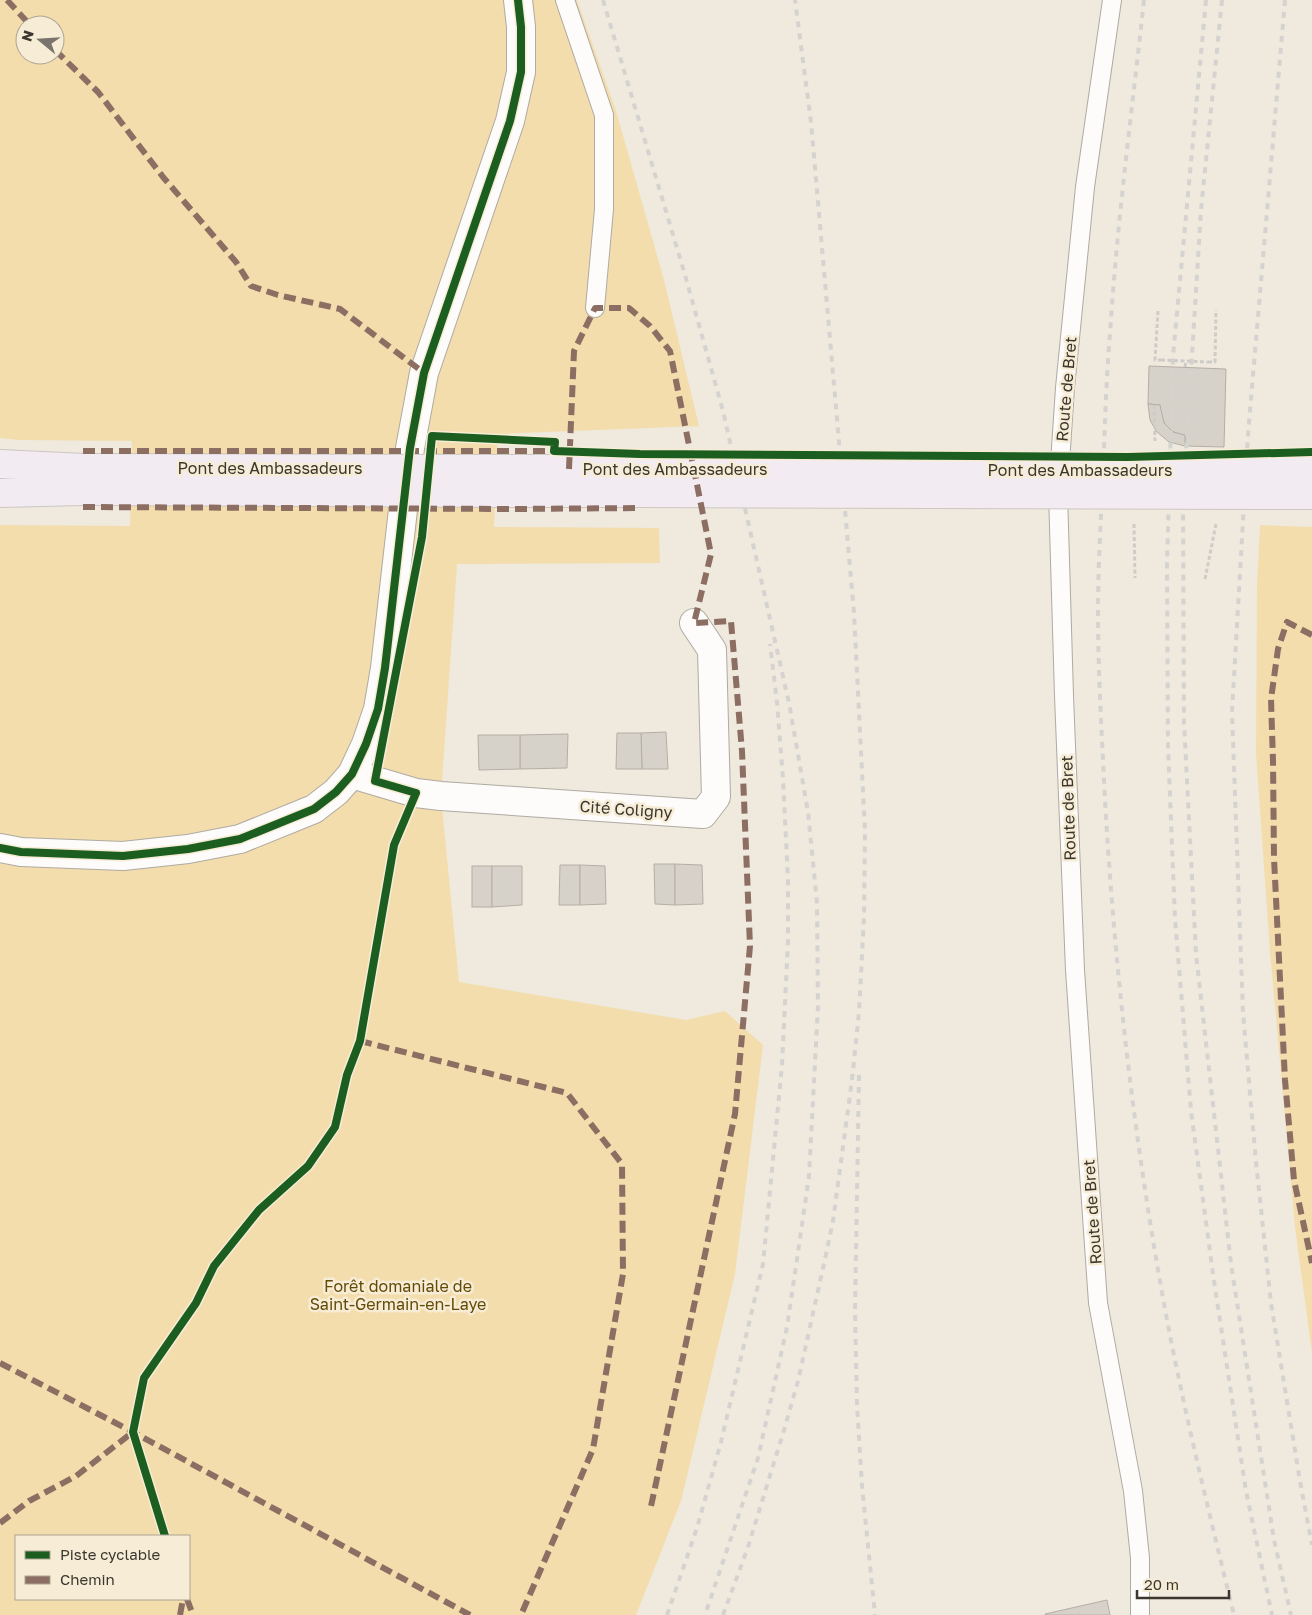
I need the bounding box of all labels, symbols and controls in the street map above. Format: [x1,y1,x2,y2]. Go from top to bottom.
north arrow [15,15,65,65]
text: N [17,28,37,44]
street label: Route de Bret [1051,336,1081,442]
street label: Pont des Ambassadeurs [178,458,362,478]
street label: Pont des Ambassadeurs [583,459,767,479]
street label: Pont des Ambassadeurs [988,460,1172,480]
street label: Route de Bret [1056,755,1080,861]
street label: Cité Coligny [579,796,673,822]
street label: Route de Bret [1078,1159,1106,1265]
park label: Forêt domaniale de Saint-Germain-en-Laye [310,1276,486,1314]
legend [15,1535,190,1600]
text: Piste cyclable [60,1545,161,1563]
scale bar [1137,1568,1230,1600]
text: Chemin [60,1570,115,1588]
text: 20 m [1144,1575,1179,1593]

